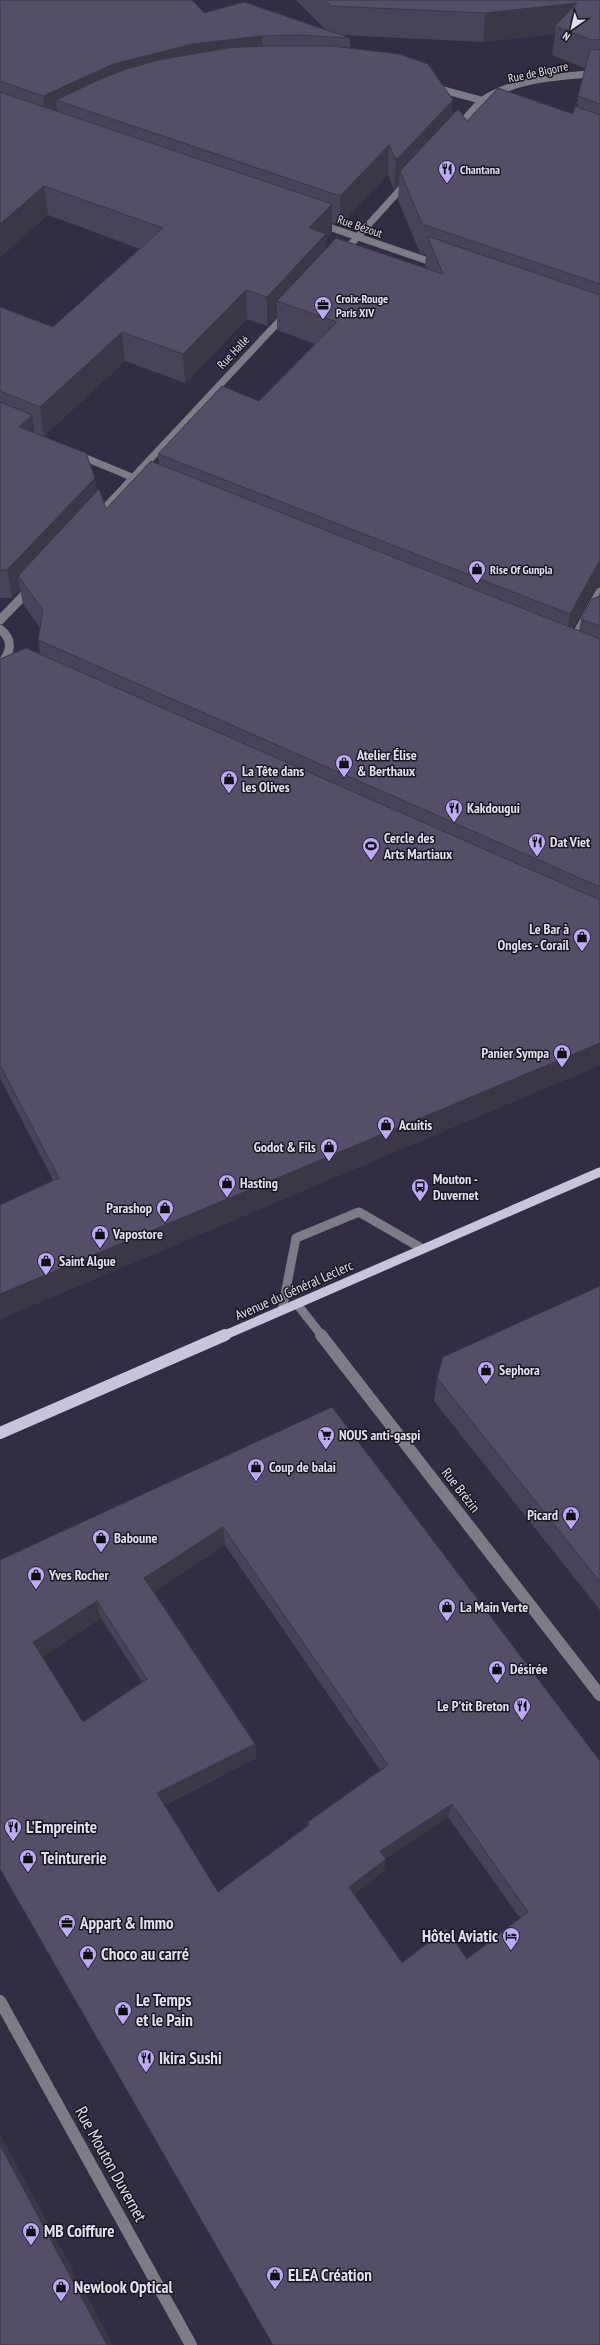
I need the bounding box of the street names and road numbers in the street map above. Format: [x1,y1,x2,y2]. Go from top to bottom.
street label: Rue de Bigorre [506,58,570,86]
street label: Rue Bézout [335,211,385,241]
street label: Rue Hallé [214,332,252,372]
street label: Avenue du Général Leclerc [232,1256,356,1324]
street label: Rue Brézin [438,1464,484,1516]
street label: Rue Mouton Duvernet [70,2103,152,2226]

